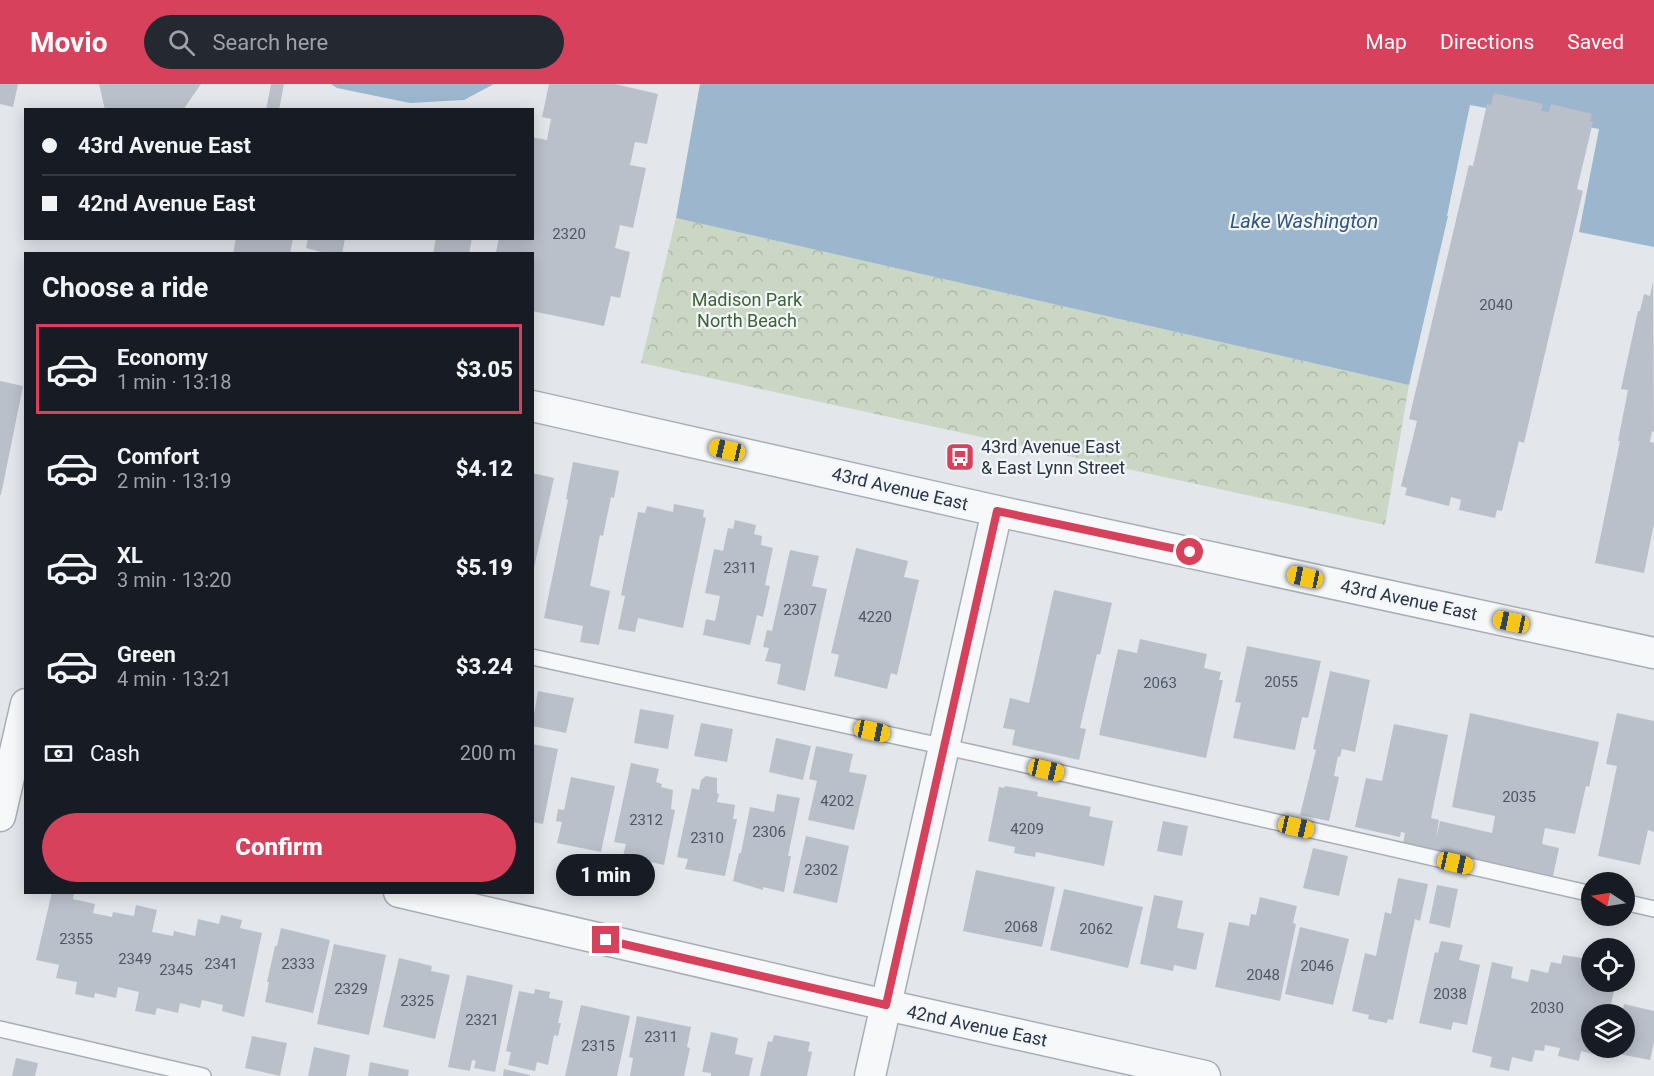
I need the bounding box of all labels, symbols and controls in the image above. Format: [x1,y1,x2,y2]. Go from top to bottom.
search box [144,15,564,69]
text: Movio [30,26,108,59]
icon: search [165,26,198,59]
text: Search here [213,30,328,55]
text: Map [1365,30,1407,54]
text: Directions [1440,30,1534,54]
text: Saved [1567,30,1624,54]
text: 43rd Avenue East [78,133,251,158]
text: 42nd Avenue East [78,191,255,216]
water label: Lake Washington [1230,209,1378,233]
house number: 2320 [552,225,586,243]
text: Choose a ride [42,272,208,304]
park label: Madison Park North Beach [692,289,803,331]
house number: 2040 [1479,296,1513,314]
icon: car [45,342,99,396]
text: Economy [117,345,208,370]
text: $3.05 [456,357,513,382]
text: 1 min · 13:18 [117,370,232,394]
place label: 43rd Avenue East & East Lynn Street [981,436,1125,478]
car [707,437,747,463]
icon: car [45,441,99,495]
bus stop icon: 43rd Avenue East & East Lynn Street [944,441,976,473]
text: Comfort [117,444,199,469]
text: $4.12 [456,456,513,481]
street label: 43rd Avenue East [830,463,970,514]
text: 2 min · 13:19 [117,469,232,493]
route start [1176,538,1203,565]
icon: car [45,540,99,594]
text: XL [117,543,143,568]
text: $5.19 [456,555,513,580]
house number: 2311 [723,559,757,577]
car [1286,564,1324,590]
text: 3 min · 13:20 [117,568,232,592]
street label: 43rd Avenue East [1339,575,1480,624]
house number: 2307 [783,601,817,619]
house number: 4220 [858,608,892,626]
car [1492,609,1530,635]
icon: car [45,639,99,693]
text: Green [117,642,176,667]
text: $3.24 [456,654,513,679]
text: 4 min · 13:21 [117,667,232,691]
house number: 2055 [1264,673,1298,691]
house number: 2063 [1143,674,1177,692]
car [853,718,891,744]
icon: cash [42,737,75,770]
text: Cash [90,741,140,766]
text: 200 m [460,741,516,765]
car [1026,757,1066,783]
house number: 2035 [1502,788,1536,806]
house number: 4202 [820,792,854,810]
house number: 2312 [629,811,663,829]
button: Confirm [42,813,516,882]
car [1276,814,1316,840]
house number: 4209 [1010,820,1044,838]
house number: 2306 [752,823,786,841]
house number: 2310 [690,829,724,847]
car [1435,850,1475,876]
callout: 1 min [556,853,656,895]
house number: 2302 [804,861,838,879]
text: 1 min [580,863,631,887]
north arrow [1581,872,1635,926]
map controls [1581,872,1635,1058]
house number: 2068 [1004,918,1038,936]
house number: 2062 [1079,920,1113,938]
route end [592,926,619,953]
house number: 2355 [59,930,93,948]
button: locate [1581,938,1635,992]
house number: 2349 [118,950,152,968]
house number: 2341 [204,955,238,973]
house number: 2333 [281,955,315,973]
house number: 2046 [1300,957,1334,975]
house number: 2345 [159,961,193,979]
house number: 2048 [1246,966,1280,984]
house number: 2329 [334,980,368,998]
house number: 2038 [1433,985,1467,1003]
house number: 2325 [400,992,434,1010]
house number: 2030 [1530,999,1564,1017]
street label: 42nd Avenue East [905,1000,1049,1051]
button: layers [1581,1004,1635,1058]
house number: 2321 [465,1011,499,1029]
house number: 2311 [644,1028,678,1046]
house number: 2315 [581,1037,615,1055]

